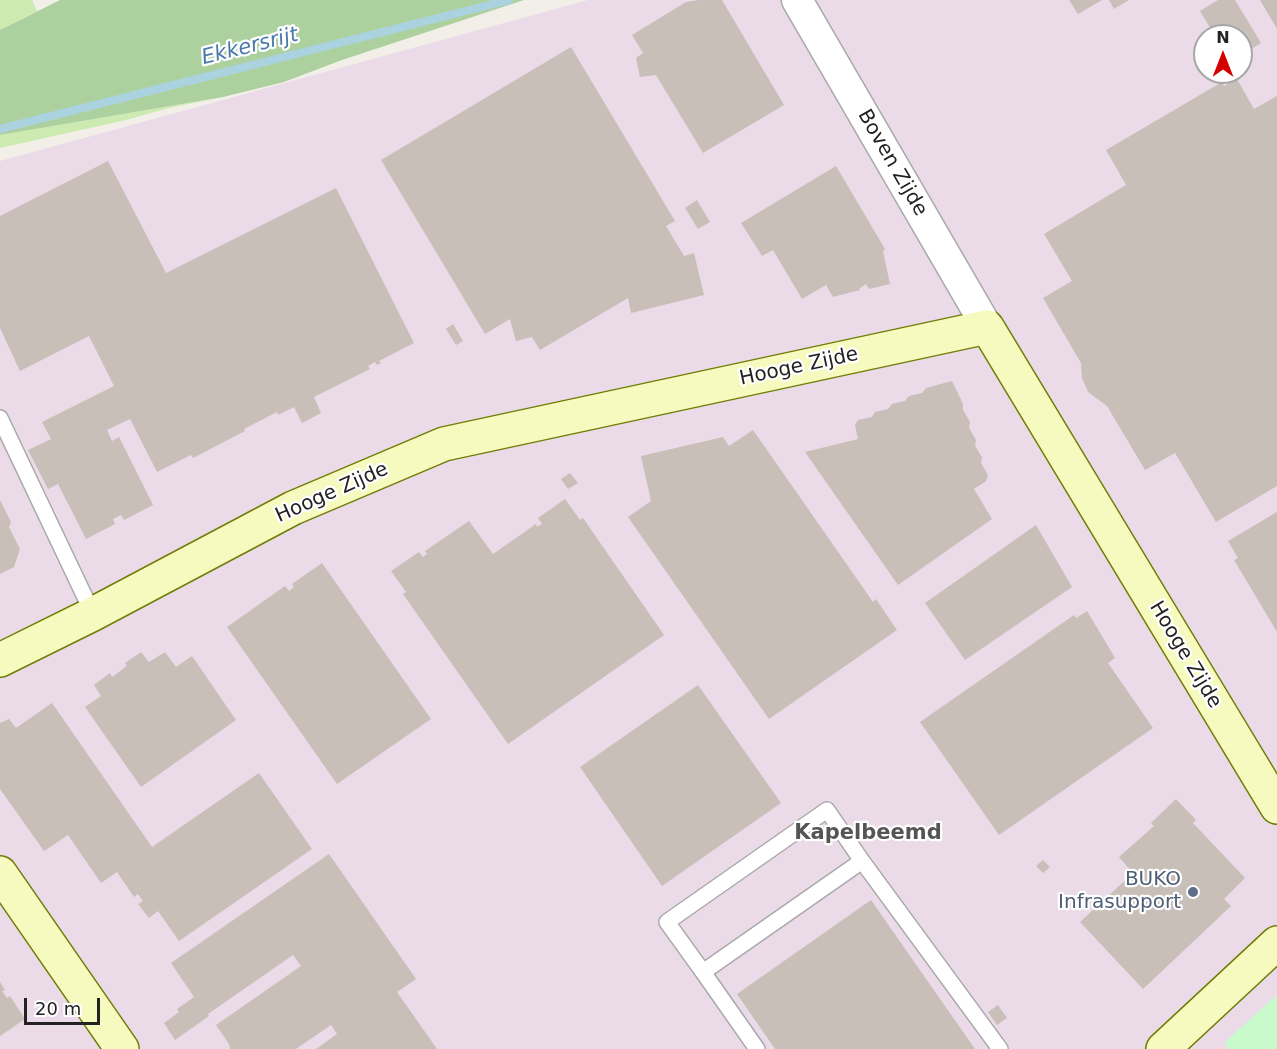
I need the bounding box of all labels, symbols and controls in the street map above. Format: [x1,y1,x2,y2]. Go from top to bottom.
water label: Ekkersrijt [199,23,301,71]
north arrow [1193,24,1253,84]
text: N [1216,28,1230,47]
street label: Boven Zijde [852,105,932,221]
street label: Hooge Zijde [737,343,861,391]
street label: Hooge Zijde [272,457,392,529]
street label: Hooge Zijde [1144,597,1226,713]
district label: Kapelbeemd [794,821,942,847]
place label: BUKO Infrasupport [1058,868,1181,915]
marker: BUKO Infrasupport [1186,885,1200,899]
scale bar [27,986,104,1024]
text: 20 m [35,998,81,1019]

